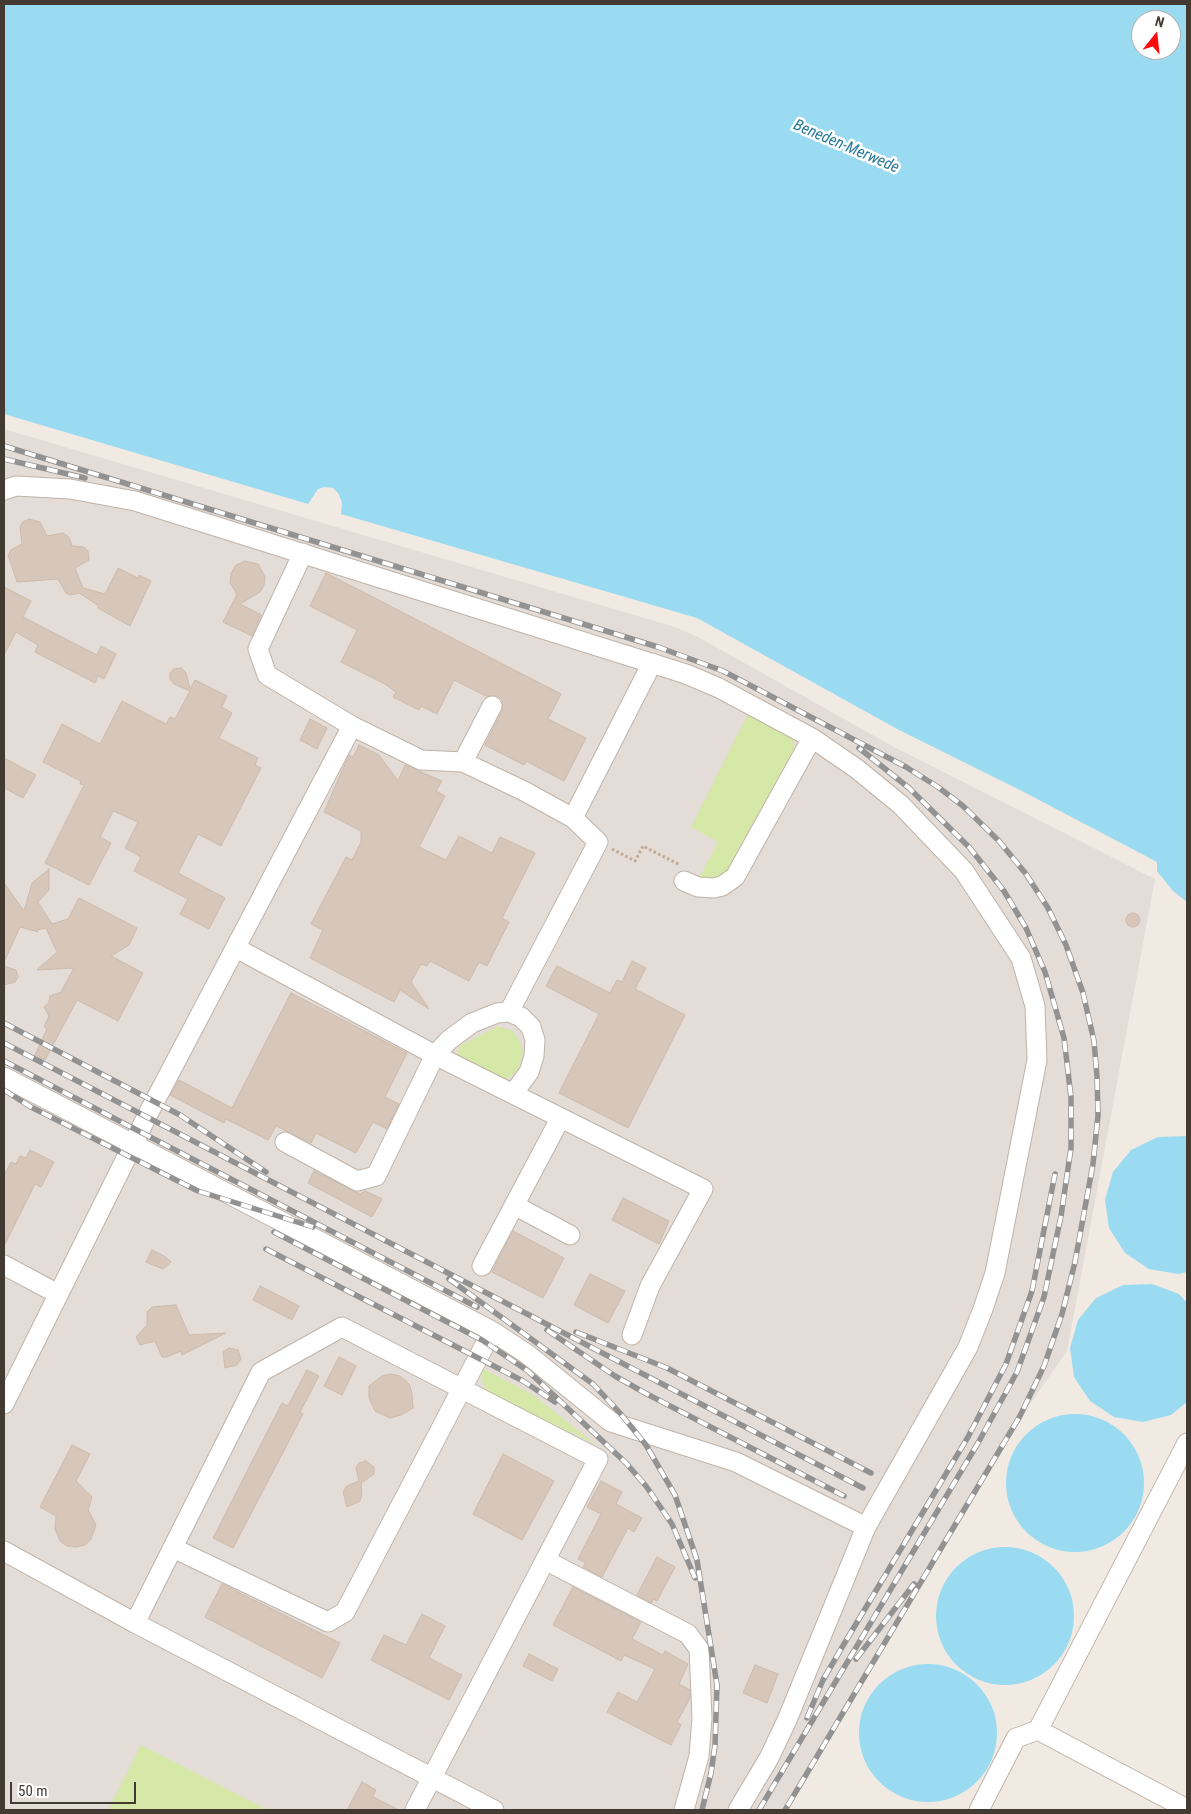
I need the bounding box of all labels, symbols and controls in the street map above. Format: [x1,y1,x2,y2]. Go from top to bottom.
north arrow [1131,10,1181,60]
text: N [1154,13,1166,30]
water label: Beneden-Merwede [790,116,902,178]
scale bar [12,1772,139,1804]
text: 50 m [18,1782,48,1800]

